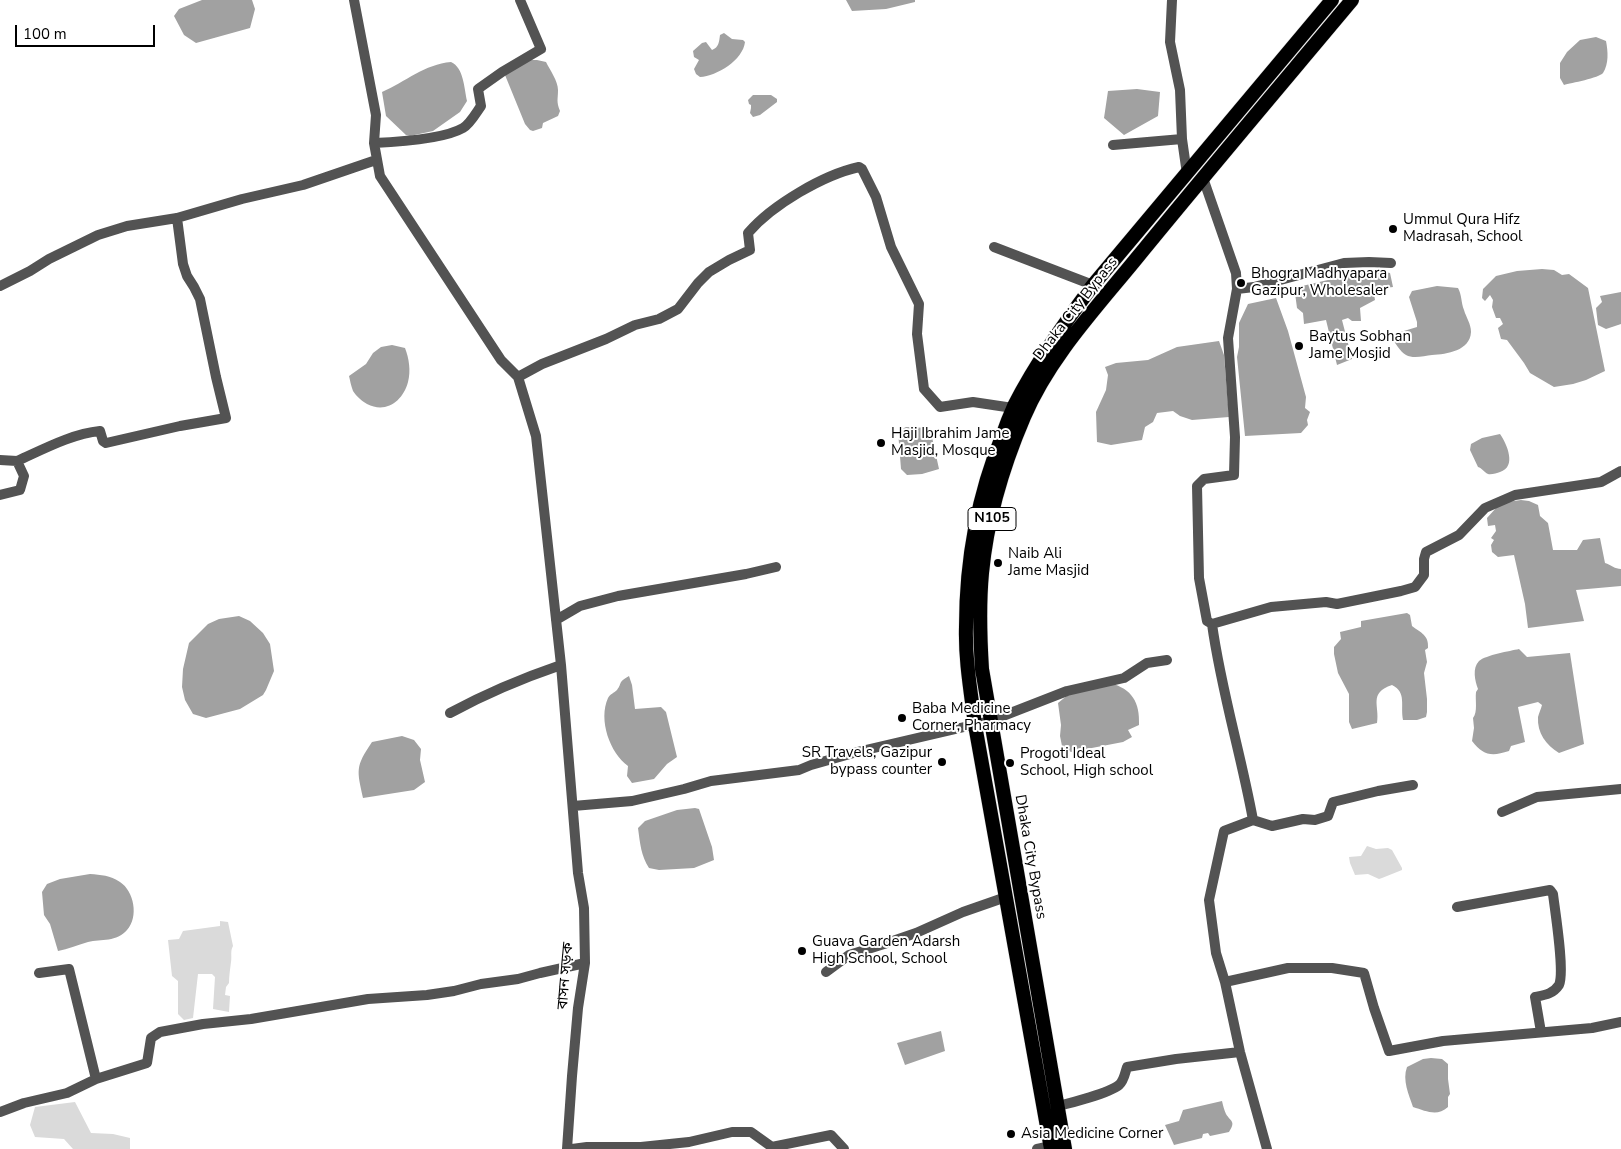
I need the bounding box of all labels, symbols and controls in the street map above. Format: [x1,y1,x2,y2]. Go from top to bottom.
scale bar [18,15,158,47]
text: 100 m [23,24,67,44]
place label: Ummul Qura Hifz Madrasah, School [1403,211,1523,246]
marker: Ummul Qura Hifz Madrasah, School [1387,223,1399,235]
street label: Dhaka City Bypass [1030,254,1122,364]
place label: Bhogra Madhyapara Gazipur, Wholesaler [1251,265,1388,300]
marker: Bhogra Madhyapara Gazipur, Wholesaler [1235,277,1247,289]
place label: Baytus Sobhan Jame Mosjid [1309,328,1411,363]
marker: Baytus Sobhan Jame Mosjid [1293,340,1305,352]
place label: Haji Ibrahim Jame Masjid, Mosque [891,425,1009,460]
marker: Haji Ibrahim Jame Masjid, Mosque [875,437,887,449]
road number: N105 [968,508,1016,530]
place label: Naib Ali Jame Masjid [1008,545,1089,580]
marker: Naib Ali Jame Masjid [992,557,1004,569]
place label: Baba Medicine Corner, Pharmacy [912,700,1031,735]
marker: Baba Medicine Corner, Pharmacy [896,712,908,724]
place label: SR Travels, Gazipur bypass counter [802,744,932,779]
place label: Progoti Ideal School, High school [1020,745,1153,780]
marker: SR Travels, Gazipur bypass counter [936,756,948,768]
marker: Progoti Ideal School, High school [1004,757,1016,769]
street label: Dhaka City Bypass [1010,793,1050,921]
place label: Guava Garden Adarsh High School, School [812,933,960,968]
street label: বাসন সড়ক [554,942,578,1010]
marker: Guava Garden Adarsh High School, School [796,945,808,957]
place label: Asia Medicine Corner [1021,1125,1163,1143]
marker: Asia Medicine Corner [1005,1128,1017,1140]

